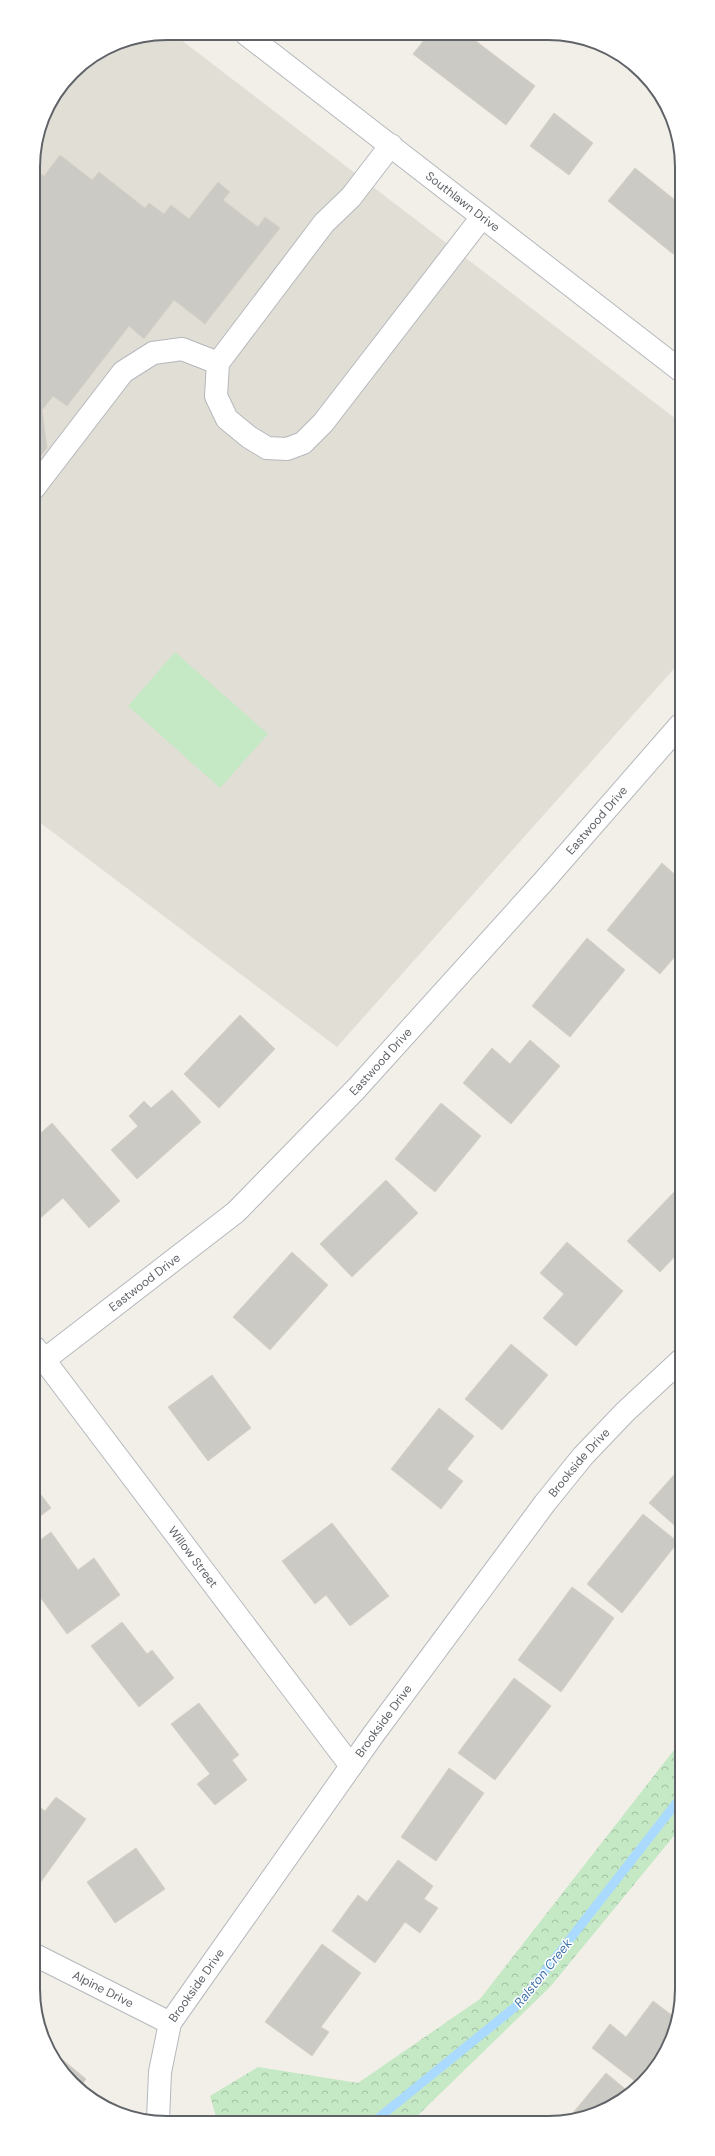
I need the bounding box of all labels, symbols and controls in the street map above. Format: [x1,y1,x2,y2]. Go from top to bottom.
street label: Southlawn Drive [422,168,503,236]
street label: Eastwood Drive [562,783,631,858]
street label: Eastwood Drive [346,1024,416,1099]
street label: Eastwood Drive [106,1250,184,1315]
street label: Brookside Drive [545,1425,613,1501]
street label: Willow Street [165,1523,222,1591]
street label: Brookside Drive [352,1681,416,1761]
water label: Ralston Creek [510,1935,576,2011]
street label: Brookside Drive [165,1945,228,2025]
street label: Alpine Drive [70,1967,136,2011]

